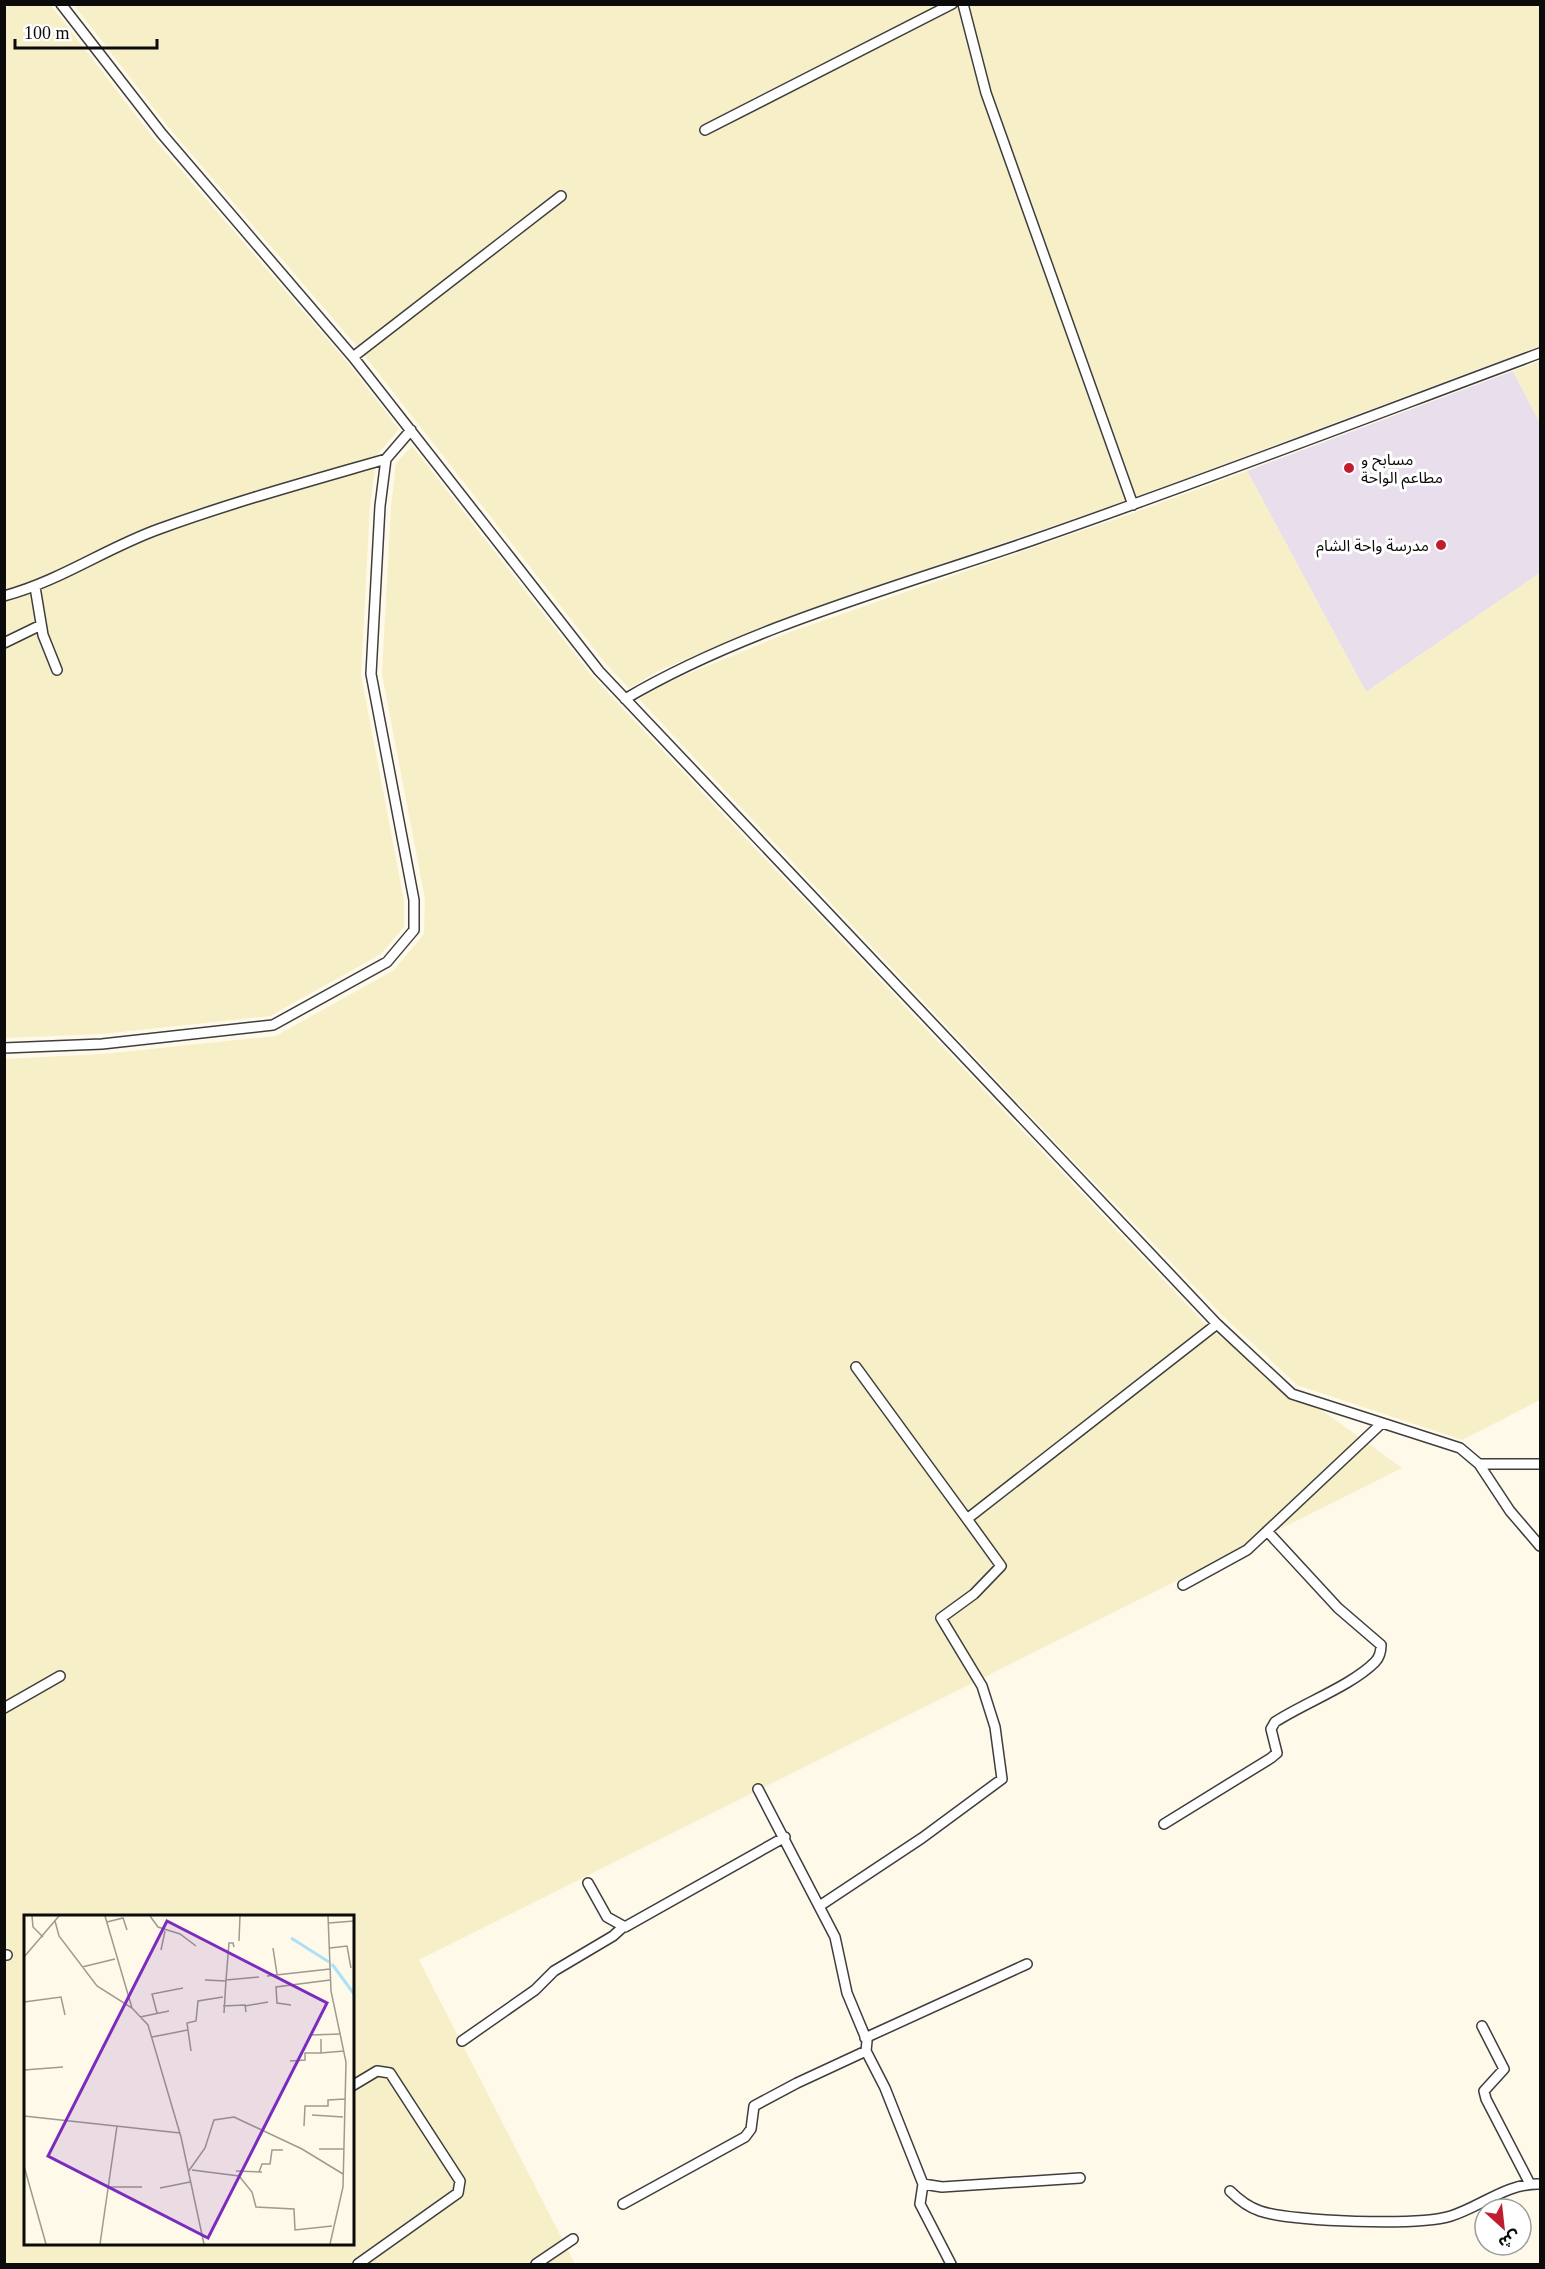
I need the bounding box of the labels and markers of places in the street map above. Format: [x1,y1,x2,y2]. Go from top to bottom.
place label: مسابح و مطاعم الواحة [1361,451,1443,490]
marker: مسابح و مطاعم الواحة [1342,461,1356,475]
place label: مدرسة واحة الشام [1316,537,1429,558]
marker: مدرسة واحة الشام [1434,538,1448,552]

